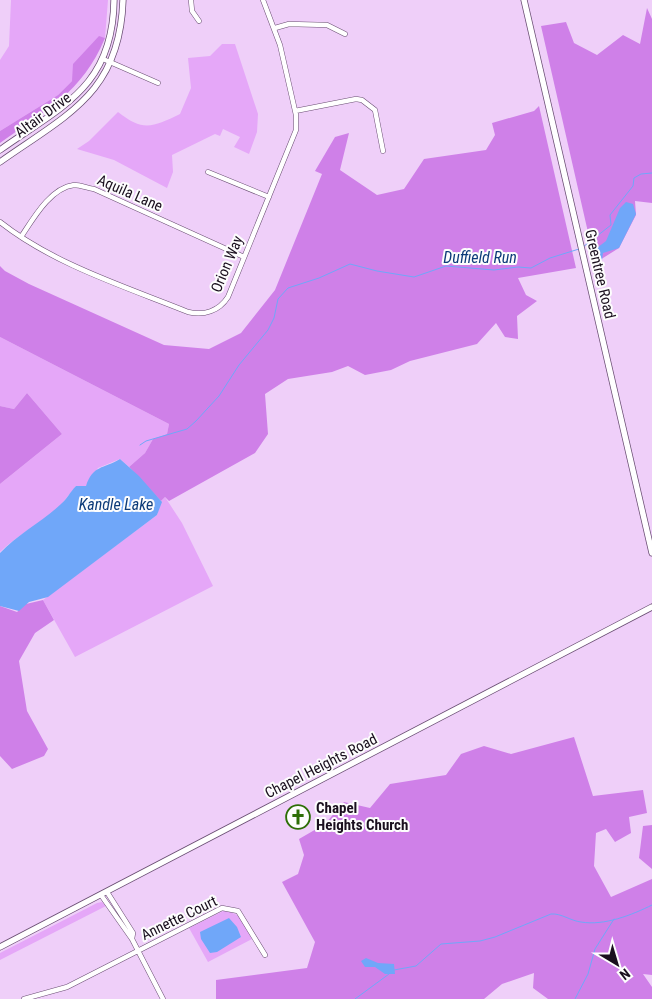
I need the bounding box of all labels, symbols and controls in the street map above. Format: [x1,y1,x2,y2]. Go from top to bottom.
street label: Altair Drive [11,89,75,141]
street label: Aquila Lane [95,171,165,215]
street label: Greentree Road [581,228,619,320]
street label: Orion Way [207,233,247,295]
water label: Duffield Run [443,248,517,267]
water label: Kandle Lake [79,495,153,514]
street label: Chapel Heights Road [262,730,380,802]
place label: Chapel Heights Church [316,799,408,834]
church icon: Chapel Heights Church [285,804,311,830]
street label: Annette Court [138,892,220,944]
north arrow [592,939,642,989]
text: N [617,965,633,983]

